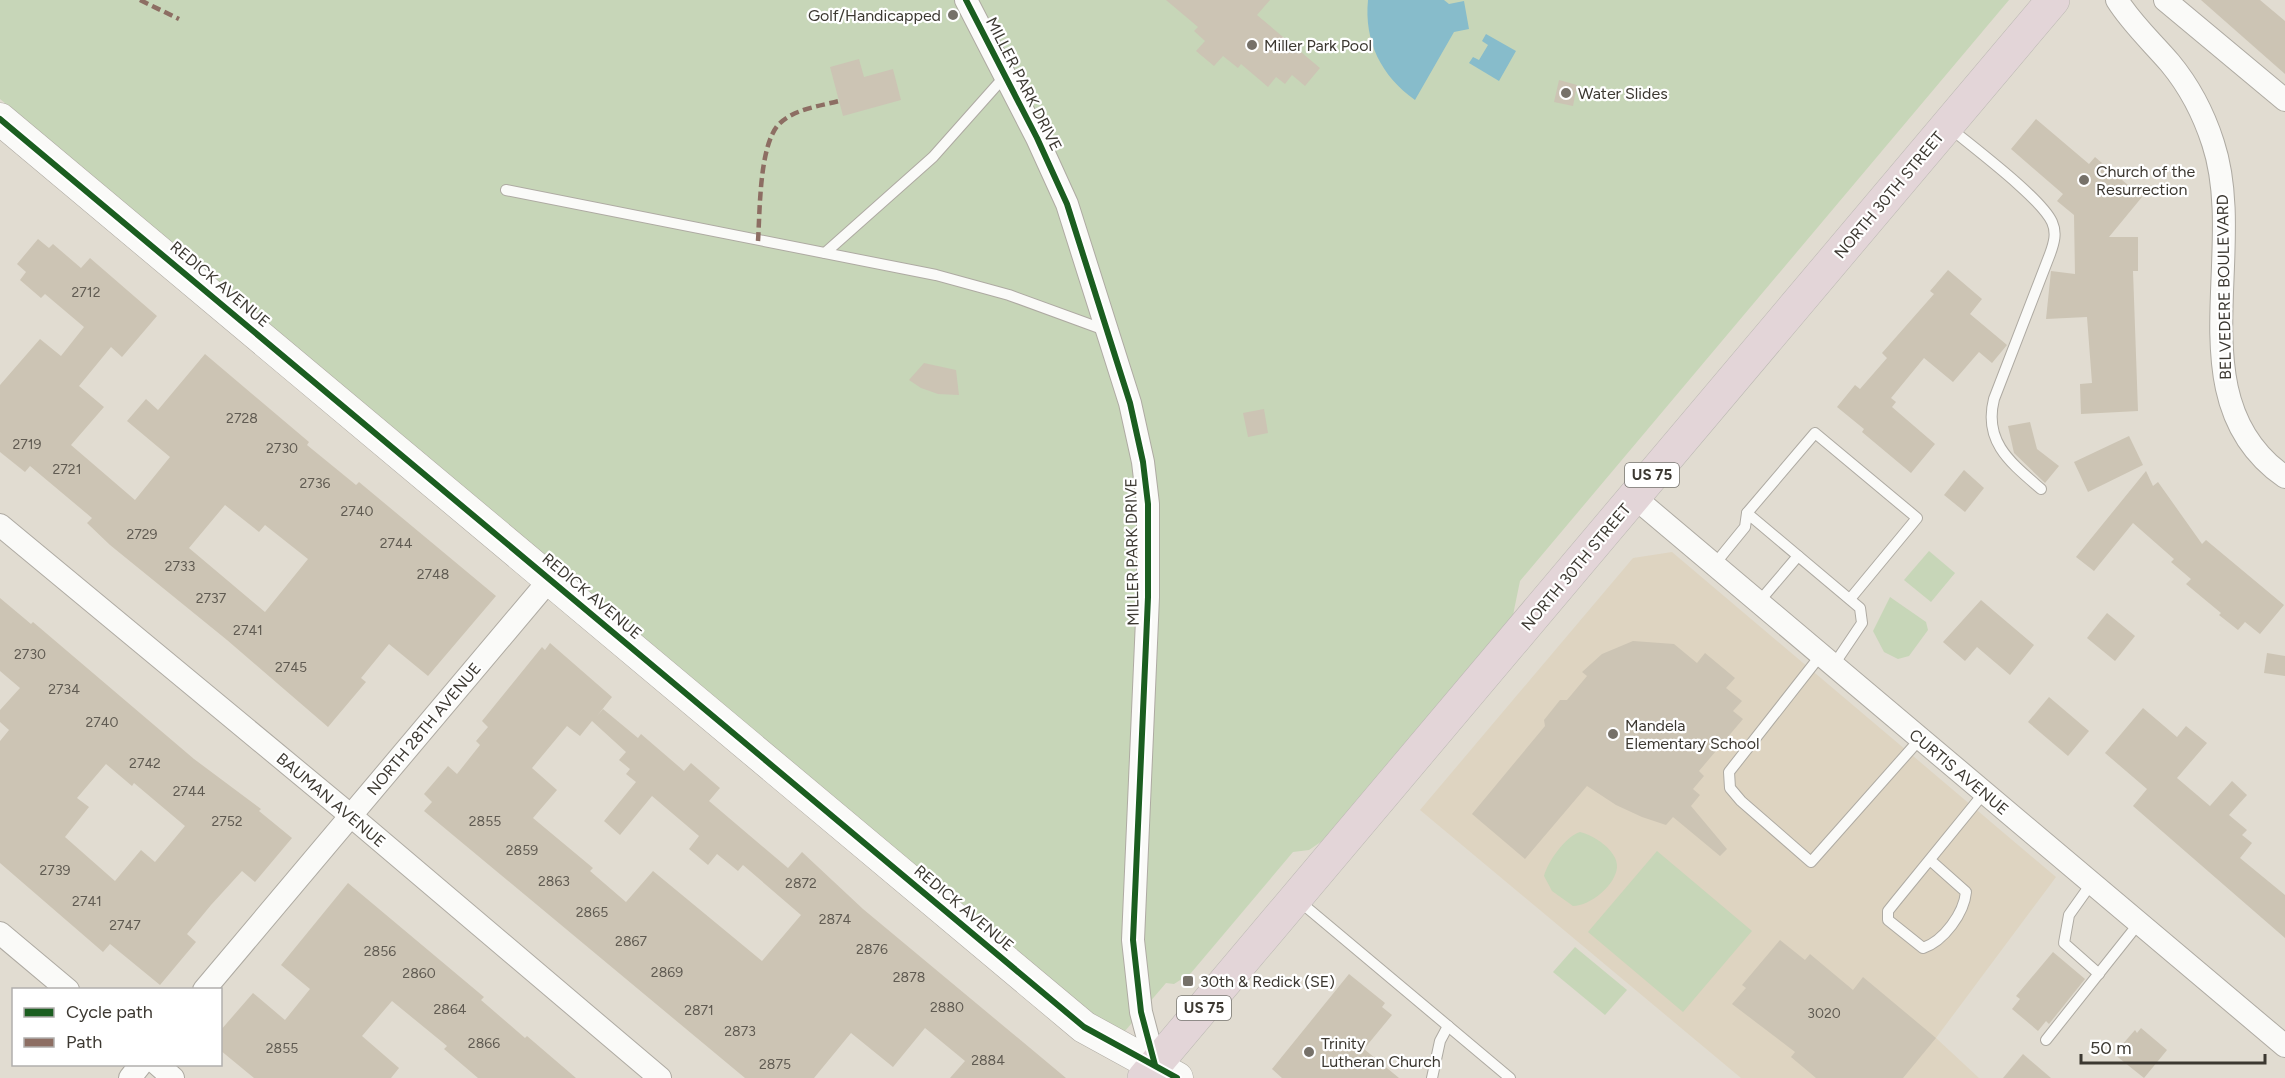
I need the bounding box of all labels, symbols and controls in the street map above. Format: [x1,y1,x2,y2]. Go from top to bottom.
place label: Golf/Handicapped [808,6,941,25]
marker: Golf/Handicapped [946,8,960,22]
street label: MILLER PARK DRIVE [982,14,1066,154]
place label: Miller Park Pool [1264,36,1372,55]
marker: Miller Park Pool [1245,38,1259,52]
place label: Water Slides [1578,84,1668,103]
marker: Water Slides [1559,86,1573,100]
street label: NORTH 30TH STREET [1830,128,1948,262]
place label: Church of the Resurrection [2096,162,2195,199]
marker: Church of the Resurrection [2077,173,2091,187]
street label: BELVEDERE BOULEVARD [2213,194,2235,380]
street label: REDICK AVENUE [166,237,274,331]
house number: 2712 [72,284,100,301]
house number: 2728 [226,410,258,427]
house number: 2719 [12,436,42,453]
house number: 2730 [266,440,298,457]
house number: 2721 [53,461,81,478]
road number: US 75 [1625,463,1679,487]
house number: 2736 [300,475,331,492]
street label: MILLER PARK DRIVE [1121,478,1143,626]
street label: NORTH 30TH STREET [1517,500,1635,634]
house number: 2740 [340,503,374,520]
house number: 2729 [126,526,158,543]
house number: 2744 [380,535,413,552]
street label: REDICK AVENUE [538,549,646,643]
house number: 2733 [165,558,195,575]
house number: 2748 [417,566,449,583]
house number: 2737 [196,590,227,607]
house number: 2741 [233,622,263,639]
house number: 2730 [14,646,46,663]
house number: 2745 [275,659,307,676]
street label: NORTH 28TH AVENUE [363,659,485,799]
house number: 2734 [48,681,80,698]
house number: 2740 [85,714,119,731]
place label: Mandela Elementary School [1625,716,1759,753]
street label: CURTIS AVENUE [1906,725,2012,819]
marker: Mandela Elementary School [1606,727,1620,741]
street label: BAUMAN AVENUE [273,749,389,851]
house number: 2742 [129,755,161,772]
house number: 2744 [173,783,206,800]
house number: 2752 [211,813,243,830]
house number: 2855 [469,813,501,830]
house number: 2859 [506,842,538,859]
street label: REDICK AVENUE [910,861,1018,955]
house number: 2739 [40,862,71,879]
house number: 2863 [538,873,570,890]
house number: 2872 [785,875,817,892]
house number: 2741 [72,893,102,910]
house number: 2865 [576,904,608,921]
house number: 2874 [819,911,852,928]
house number: 2747 [109,917,141,934]
house number: 2867 [615,933,647,950]
house number: 2876 [856,941,888,958]
house number: 2856 [364,943,396,960]
house number: 2869 [651,964,683,981]
house number: 2860 [402,965,436,982]
house number: 2878 [893,969,925,986]
place label: 30th & Redick (SE) [1200,972,1335,991]
marker: 30th & Redick (SE) [1181,974,1195,988]
legend [12,988,222,1066]
road number: US 75 [1177,996,1231,1020]
house number: 2880 [930,999,964,1016]
text: Cycle path [66,1001,153,1023]
house number: 2864 [433,1001,467,1018]
house number: 2871 [684,1002,714,1019]
house number: 3020 [1807,1005,1841,1022]
house number: 2873 [724,1023,756,1040]
scale bar [2081,1027,2266,1065]
text: Path [66,1031,102,1053]
place label: Trinity Lutheran Church [1321,1034,1441,1071]
house number: 2866 [468,1035,500,1052]
text: 50 m [2090,1037,2132,1059]
house number: 2855 [266,1040,298,1057]
marker: Trinity Lutheran Church [1302,1045,1316,1059]
house number: 2884 [971,1052,1005,1069]
house number: 2875 [759,1056,791,1073]

